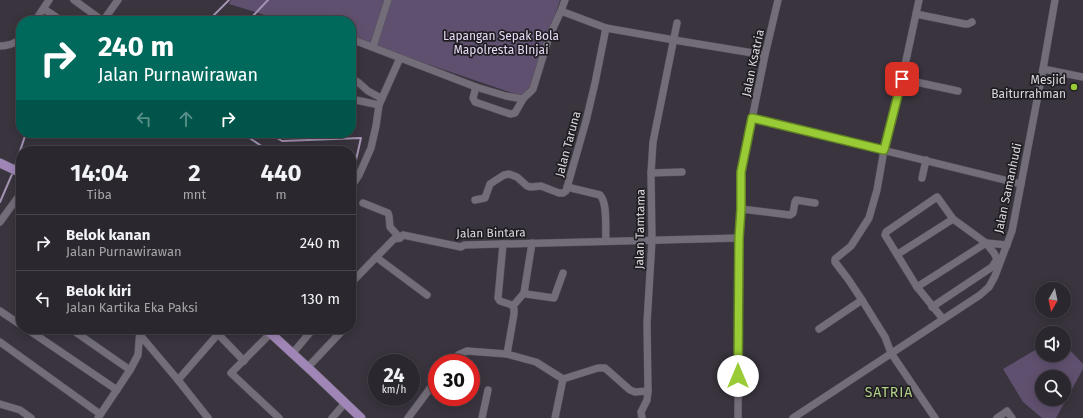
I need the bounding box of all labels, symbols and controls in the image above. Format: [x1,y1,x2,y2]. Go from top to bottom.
street label: Jalan Ksatria [739,28,767,98]
park label: Lapangan Sepak Bola Mapolresta BInjai [443,29,559,57]
text: 240 m [98,30,174,63]
icon: right [32,32,84,84]
pin [885,62,919,96]
text: Jalan Purnawirawan [98,64,258,86]
icon: arrive [891,68,913,90]
place label: Mesjid Baiturrahman [991,73,1066,101]
marker: Mesjid Baiturrahman [1069,82,1079,92]
icon: left [133,108,155,130]
icon: ahead [175,108,197,130]
icon: right [217,108,239,130]
street label: Jalan Taruna [552,110,584,178]
street label: Jalan Samanhudi [992,142,1024,234]
text: 14:04 [70,159,128,187]
text: 2 [188,159,201,187]
text: 440 [261,159,302,187]
text: Tiba [87,187,112,202]
text: mnt [183,187,206,202]
text: m [276,187,287,202]
street label: Jalan Tamtama [632,189,648,269]
street label: Jalan Bintara [456,225,526,241]
text: Belok kanan [66,226,150,244]
icon: right [32,232,54,254]
text: 240 m [300,234,340,252]
text: Jalan Purnawirawan [66,244,182,259]
text: Belok kiri [66,282,131,300]
north arrow [1035,282,1071,318]
map controls [1035,282,1071,406]
icon: left [32,288,54,310]
text: 130 m [301,290,340,308]
text: Jalan Kartika Eka Paksi [66,300,198,315]
button: sound [1035,326,1071,362]
speed limit sign: 30 [428,354,480,406]
position arrow [717,355,759,397]
text: 24 [383,363,405,387]
button: search [1035,370,1071,406]
text: km/h [382,384,406,396]
district label: SATRIA [865,384,913,401]

